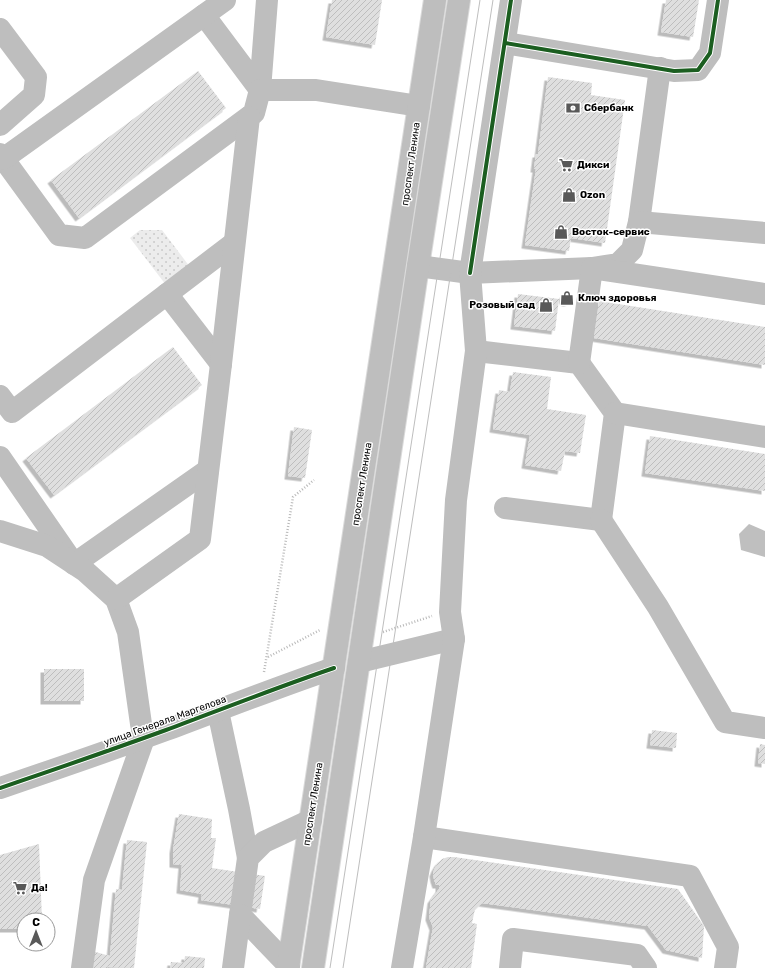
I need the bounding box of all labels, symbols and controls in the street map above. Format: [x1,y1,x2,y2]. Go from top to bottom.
bank icon: Сбербанк [565,100,581,116]
place label: Сбербанк [584,102,634,114]
street label: проспект Ленина [399,122,423,206]
supermarket icon: Дикси [558,157,574,173]
place label: Дикси [577,159,609,171]
shop icon: Ozon [561,187,577,203]
place label: Ozon [580,189,605,201]
shop icon: Восток-сервис [553,224,569,240]
place label: Восток-сервис [572,226,650,238]
shop icon: Ключ здоровья [559,290,575,306]
place label: Ключ здоровья [578,292,657,304]
shop icon: Розовый сад [538,297,554,313]
place label: Розовый сад [469,299,535,311]
street label: проспект Ленина [350,442,374,526]
street label: улица Генерала Маргелова [102,693,228,749]
street label: проспект Ленина [301,762,325,846]
supermarket icon: Да! [12,880,28,896]
place label: Да! [31,882,48,894]
north arrow [16,912,56,952]
text: С [32,916,40,929]

